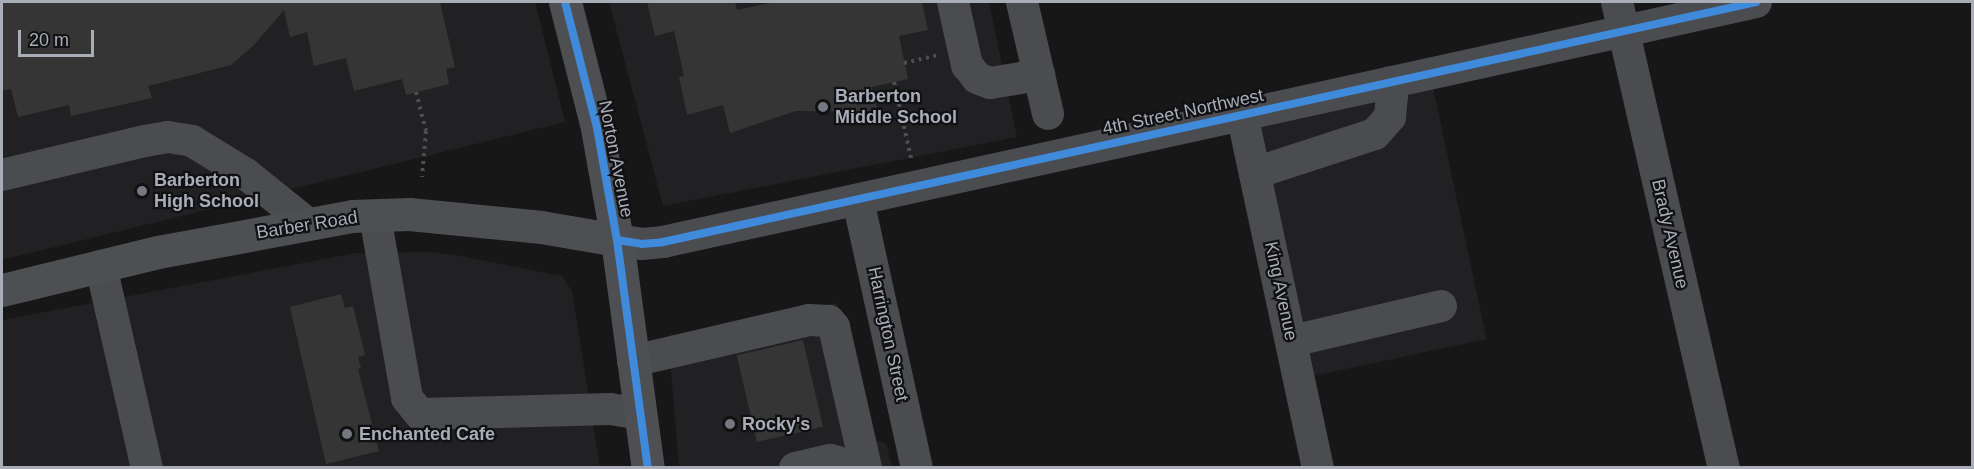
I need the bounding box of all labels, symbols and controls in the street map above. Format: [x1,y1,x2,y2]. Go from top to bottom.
scale bar [21,18,98,56]
text: 20 m [29,30,69,50]
street label: 4th Street Northwest [1101,84,1265,140]
place label: Barberton Middle School [835,86,957,128]
street label: Norton Avenue [594,98,638,220]
marker: Barberton Middle School [816,100,830,114]
place label: Barberton High School [154,170,259,213]
street label: Brady Avenue [1647,177,1693,291]
marker: Barberton High School [135,184,149,198]
street label: Barber Road [255,206,359,244]
street label: King Avenue [1260,239,1302,343]
street label: Harrington Street [863,265,913,403]
place label: Rocky's [742,413,810,435]
marker: Rocky's [723,417,737,431]
place label: Enchanted Cafe [359,423,495,445]
marker: Enchanted Cafe [340,427,354,441]

